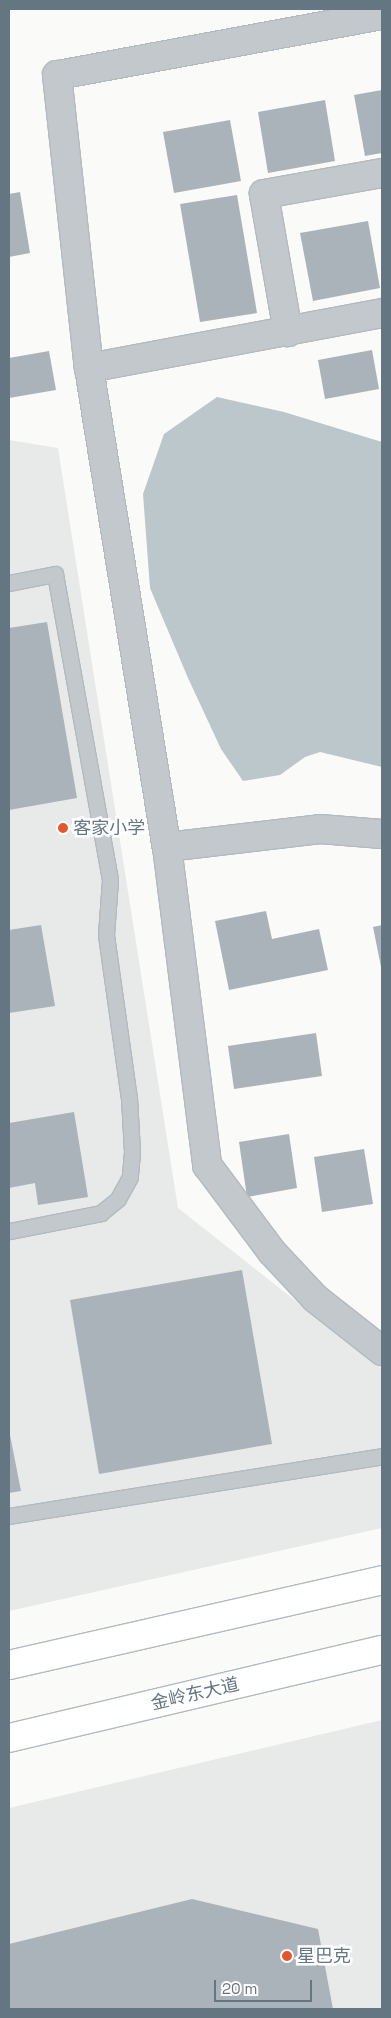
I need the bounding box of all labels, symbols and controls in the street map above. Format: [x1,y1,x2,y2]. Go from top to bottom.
place label: 客家小学 [73,817,145,839]
marker: 客家小学 [57,822,69,834]
street label: 金岭东大道 [149,1673,241,1715]
place label: 星巴克 [297,1945,351,1967]
marker: 星巴克 [281,1950,293,1962]
scale bar [216,1970,314,2002]
text: 20 m [222,1979,257,1998]

